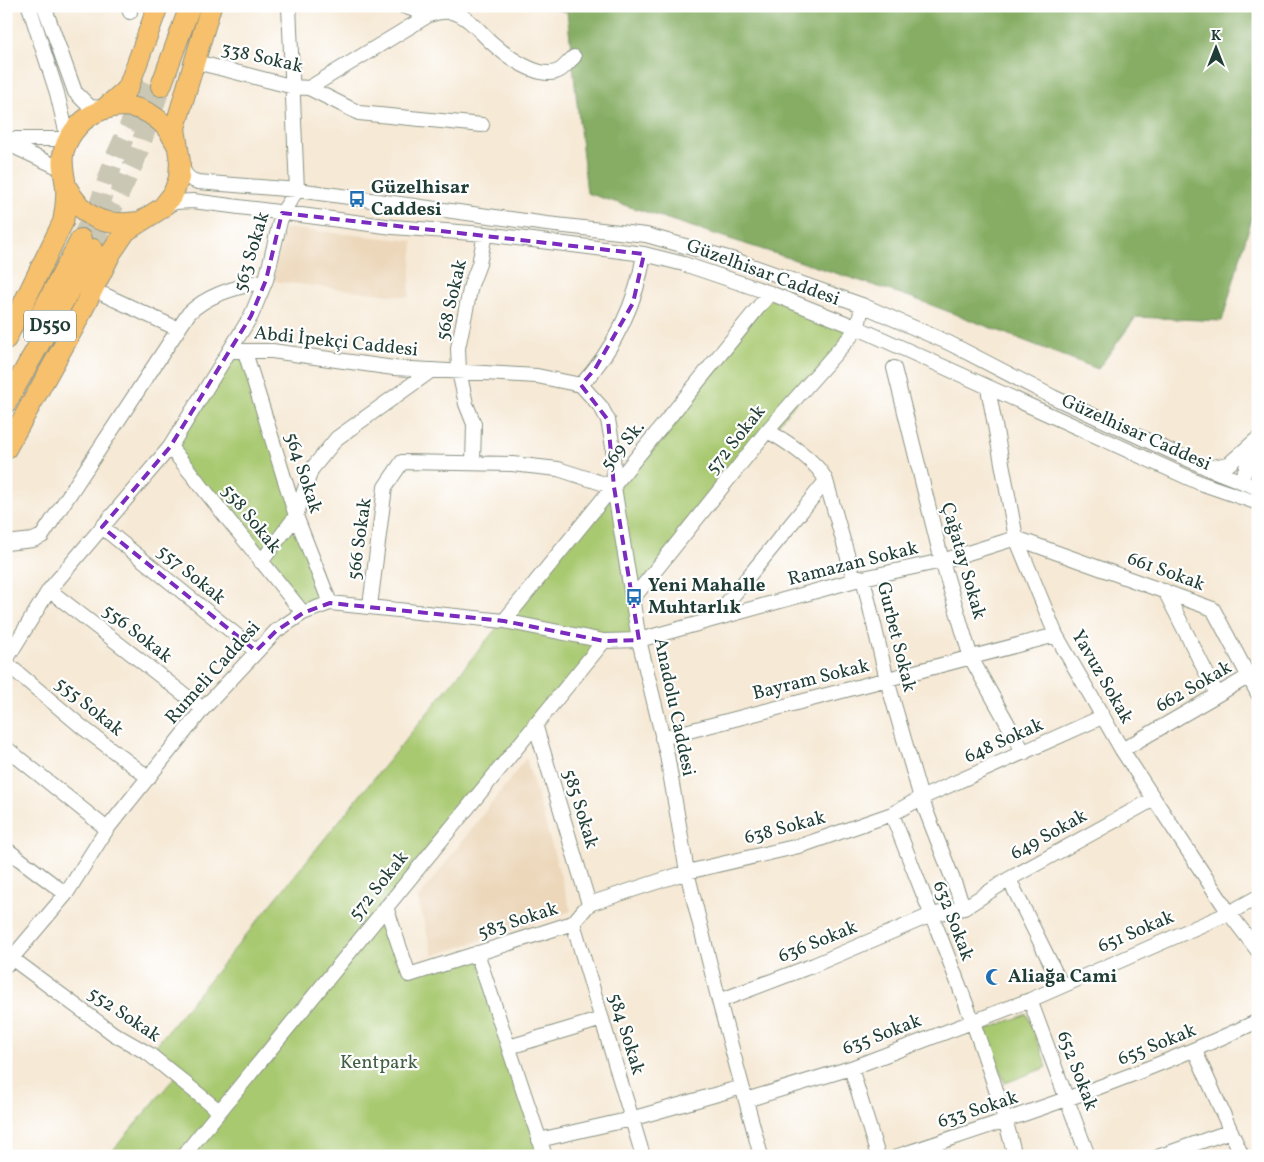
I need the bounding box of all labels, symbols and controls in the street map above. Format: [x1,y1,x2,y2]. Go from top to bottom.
north arrow [1192,22,1242,72]
text: K [1211,27,1221,46]
street label: 338 Sokak [218,36,306,80]
place label: Güzelhisar Caddesi [371,175,469,223]
bus stop icon: Güzelhisar Caddesi [347,189,367,209]
street label: 563 Sokak [227,209,277,295]
street label: Güzelhisar Caddesi [683,233,844,313]
street label: 568 Sokak [430,257,474,343]
road number: D550 [24,310,76,342]
street label: Abdi İpekçi Caddesi [253,320,420,364]
street label: Güzelhisar Caddesi [1057,388,1215,478]
street label: 572 Sokak [700,400,772,480]
street label: 569 Sk. [595,415,651,477]
street label: 564 Sokak [278,429,328,517]
street label: 558 Sokak [215,479,287,559]
street label: 566 Sokak [341,496,379,582]
street label: Çağatay Sokak [934,500,992,622]
street label: Ramazan Sokak [785,535,921,593]
street label: 557 Sokak [151,539,231,611]
street label: 661 Sokak [1124,546,1208,598]
place label: Yeni Mahalle Muhtarlık [648,573,766,621]
street label: Gurbet Sokak [870,579,922,695]
bus stop icon: Yeni Mahalle Muhtarlık [624,587,644,607]
street label: 556 Sokak [97,598,177,670]
street label: Rumeli Caddesi [160,615,267,730]
street label: Yavuz Sokak [1065,625,1139,729]
street label: Anadolu Caddesi [647,635,701,779]
street label: Bayram Sokak [750,653,872,707]
street label: 662 Sokak [1151,655,1237,719]
street label: 555 Sokak [49,671,129,743]
street label: 648 Sokak [960,712,1048,770]
street label: 585 Sokak [556,766,604,852]
street label: 649 Sokak [1006,803,1092,867]
street label: 638 Sokak [741,805,829,851]
street label: 572 Sokak [343,846,415,926]
street label: 632 Sokak [926,877,980,965]
street label: 583 Sokak [475,896,561,946]
street label: 651 Sokak [1094,904,1178,960]
street label: 636 Sokak [775,914,861,970]
place label: Aliağa Cami [1008,964,1118,990]
mosque icon: Aliağa Cami [984,967,1004,987]
street label: 552 Sokak [82,981,166,1049]
street label: 584 Sokak [601,990,651,1078]
street label: 635 Sokak [839,1008,925,1062]
street label: 655 Sokak [1114,1018,1200,1072]
street label: 652 Sokak [1050,1027,1104,1115]
park label: Kentpark [340,1050,418,1076]
street label: 633 Sokak [934,1085,1022,1135]

